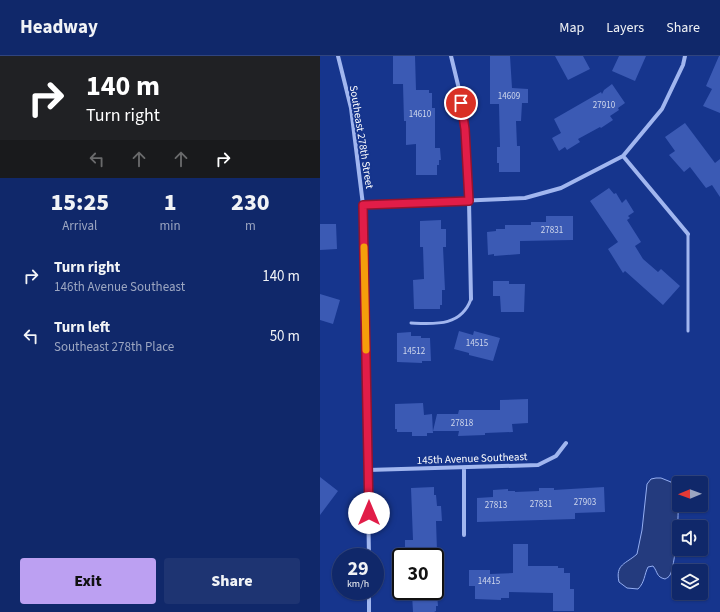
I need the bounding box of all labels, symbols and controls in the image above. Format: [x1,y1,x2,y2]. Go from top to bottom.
text: Headway [20,14,98,41]
text: Map [559,18,584,38]
text: Layers [606,18,644,38]
text: Share [666,18,700,38]
text: 140 m [86,66,160,106]
icon: right [20,72,72,124]
street label: Southeast 278th Street [346,84,377,190]
pin [444,86,478,120]
house number: 14609 [498,90,521,103]
icon: arrive [450,92,472,114]
house number: 27910 [593,99,616,112]
text: Turn right [86,103,160,128]
house number: 14610 [409,108,432,121]
icon: left [86,148,108,170]
icon: ahead [128,148,150,170]
icon: ahead [170,148,192,170]
icon: right [212,148,234,170]
text: 15:25 [50,185,109,220]
text: 1 [164,185,177,220]
text: 230 [231,185,270,220]
text: Arrival [62,217,97,235]
text: min [160,217,181,235]
text: m [245,217,256,235]
house number: 27831 [541,224,563,237]
text: Turn right [54,257,120,278]
icon: right [20,265,42,287]
text: 140 m [262,266,300,287]
text: 146th Avenue Southeast [54,278,185,296]
text: Turn left [54,317,110,338]
icon: left [20,325,42,347]
text: 50 m [270,326,300,347]
house number: 14515 [466,337,489,350]
text: Southeast 278th Place [54,338,174,356]
house number: 14512 [403,345,426,358]
house number: 27818 [451,417,474,430]
street label: 145th Avenue Southeast [416,449,528,468]
north arrow [672,476,708,512]
map controls [672,476,708,600]
position arrow [348,492,390,534]
house number: 27903 [574,496,597,509]
house number: 27831 [530,498,552,511]
house number: 27813 [485,499,508,512]
button: sound [672,520,708,556]
speed limit sign: 30 [392,548,444,600]
text: 29 [347,555,369,583]
button: Exit [20,558,156,604]
button: Share [164,558,300,604]
button: layers [672,564,708,600]
house number: 14415 [478,575,501,588]
text: km/h [347,577,369,591]

